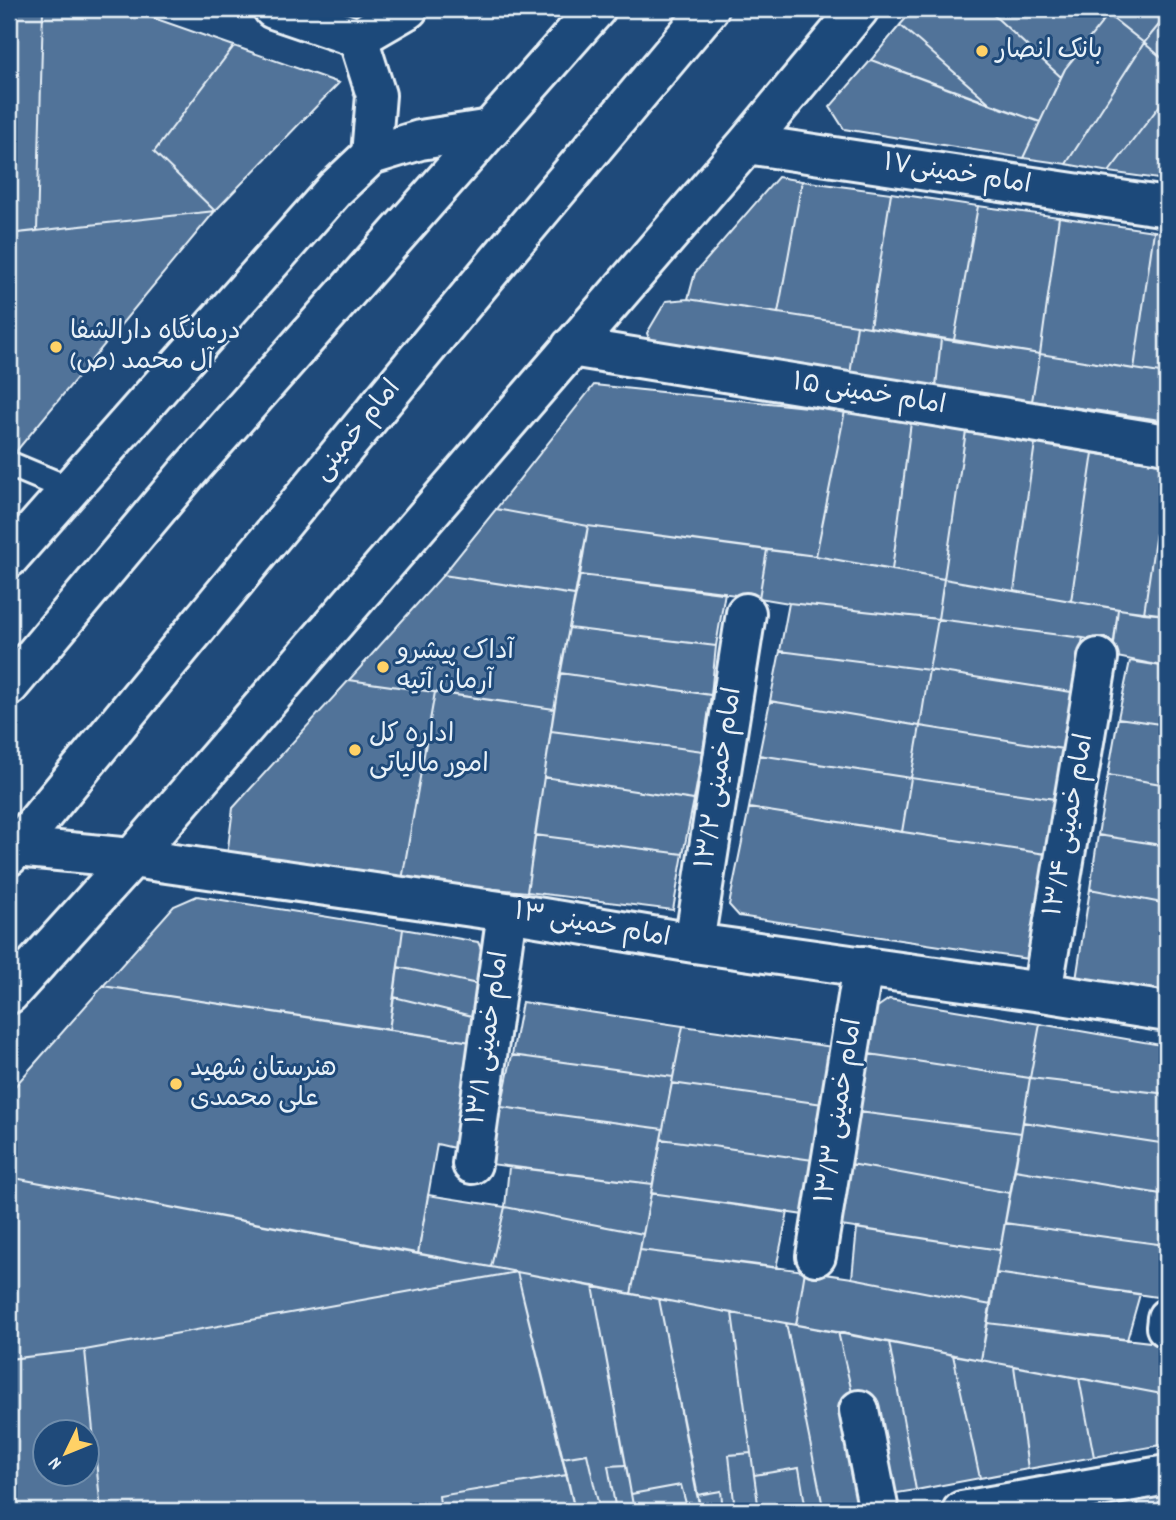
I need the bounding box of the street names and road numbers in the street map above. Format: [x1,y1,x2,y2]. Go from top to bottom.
street label: امام خمینی۱۷ [880,145,1034,205]
street label: امام خمینی ۱۵ [790,365,948,425]
street label: امام خمینی [305,372,411,490]
street label: امام خمینی ۱۳/۲ [687,685,753,871]
street label: امام خمینی ۱۳/۴ [1036,731,1104,919]
street label: امام خمینی ۱۳ [511,894,673,958]
street label: امام خمینی ۱۳/۱ [459,949,519,1127]
street label: امام خمینی ۱۳/۳ [807,1016,873,1206]

